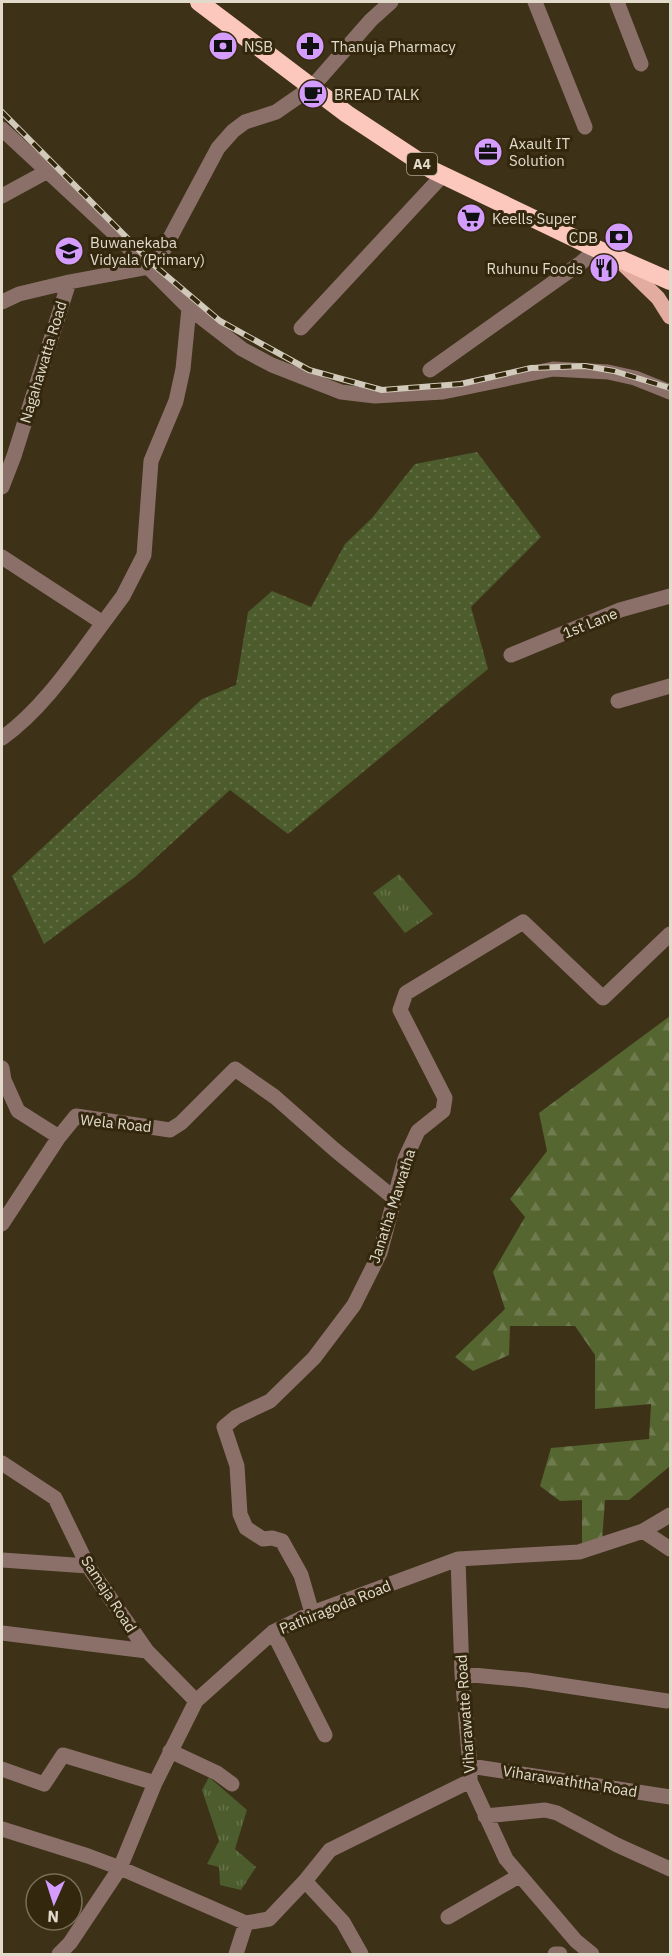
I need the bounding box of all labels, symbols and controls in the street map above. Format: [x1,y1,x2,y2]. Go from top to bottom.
bank icon: NSB [207,30,239,62]
pharmacy icon: Thanuja Pharmacy [294,30,326,62]
place label: NSB [244,37,273,56]
place label: Thanuja Pharmacy [331,37,456,56]
cafe icon: BREAD TALK [297,78,329,110]
place label: BREAD TALK [334,85,420,104]
place label: Axault IT Solution [509,134,570,170]
office icon: Axault IT Solution [472,136,504,168]
road number: A4 [407,153,437,175]
supermarket icon: Keells Super [455,202,487,234]
place label: Keells Super [492,209,577,228]
bank icon: CDB [603,221,635,253]
place label: CDB [569,228,598,247]
place label: Buwanekaba Vidyala (Primary) [90,233,205,269]
school or university icon: Buwanekaba Vidyala (Primary) [53,235,85,267]
restaurant icon: Ruhunu Foods [588,252,620,284]
place label: Ruhunu Foods [486,259,583,278]
street label: Nagahawatta Road [15,299,71,425]
street label: 1st Lane [560,603,620,643]
street label: Wela Road [79,1110,153,1136]
street label: Janatha Mawatha [365,1147,419,1265]
street label: Samaja Road [77,1552,141,1636]
street label: Pathiragoda Road [276,1576,394,1638]
street label: Viharawatte Road [451,1654,479,1774]
street label: Viharawaththa Road [501,1761,639,1801]
north arrow [24,1872,84,1932]
text: N [47,1907,60,1927]

